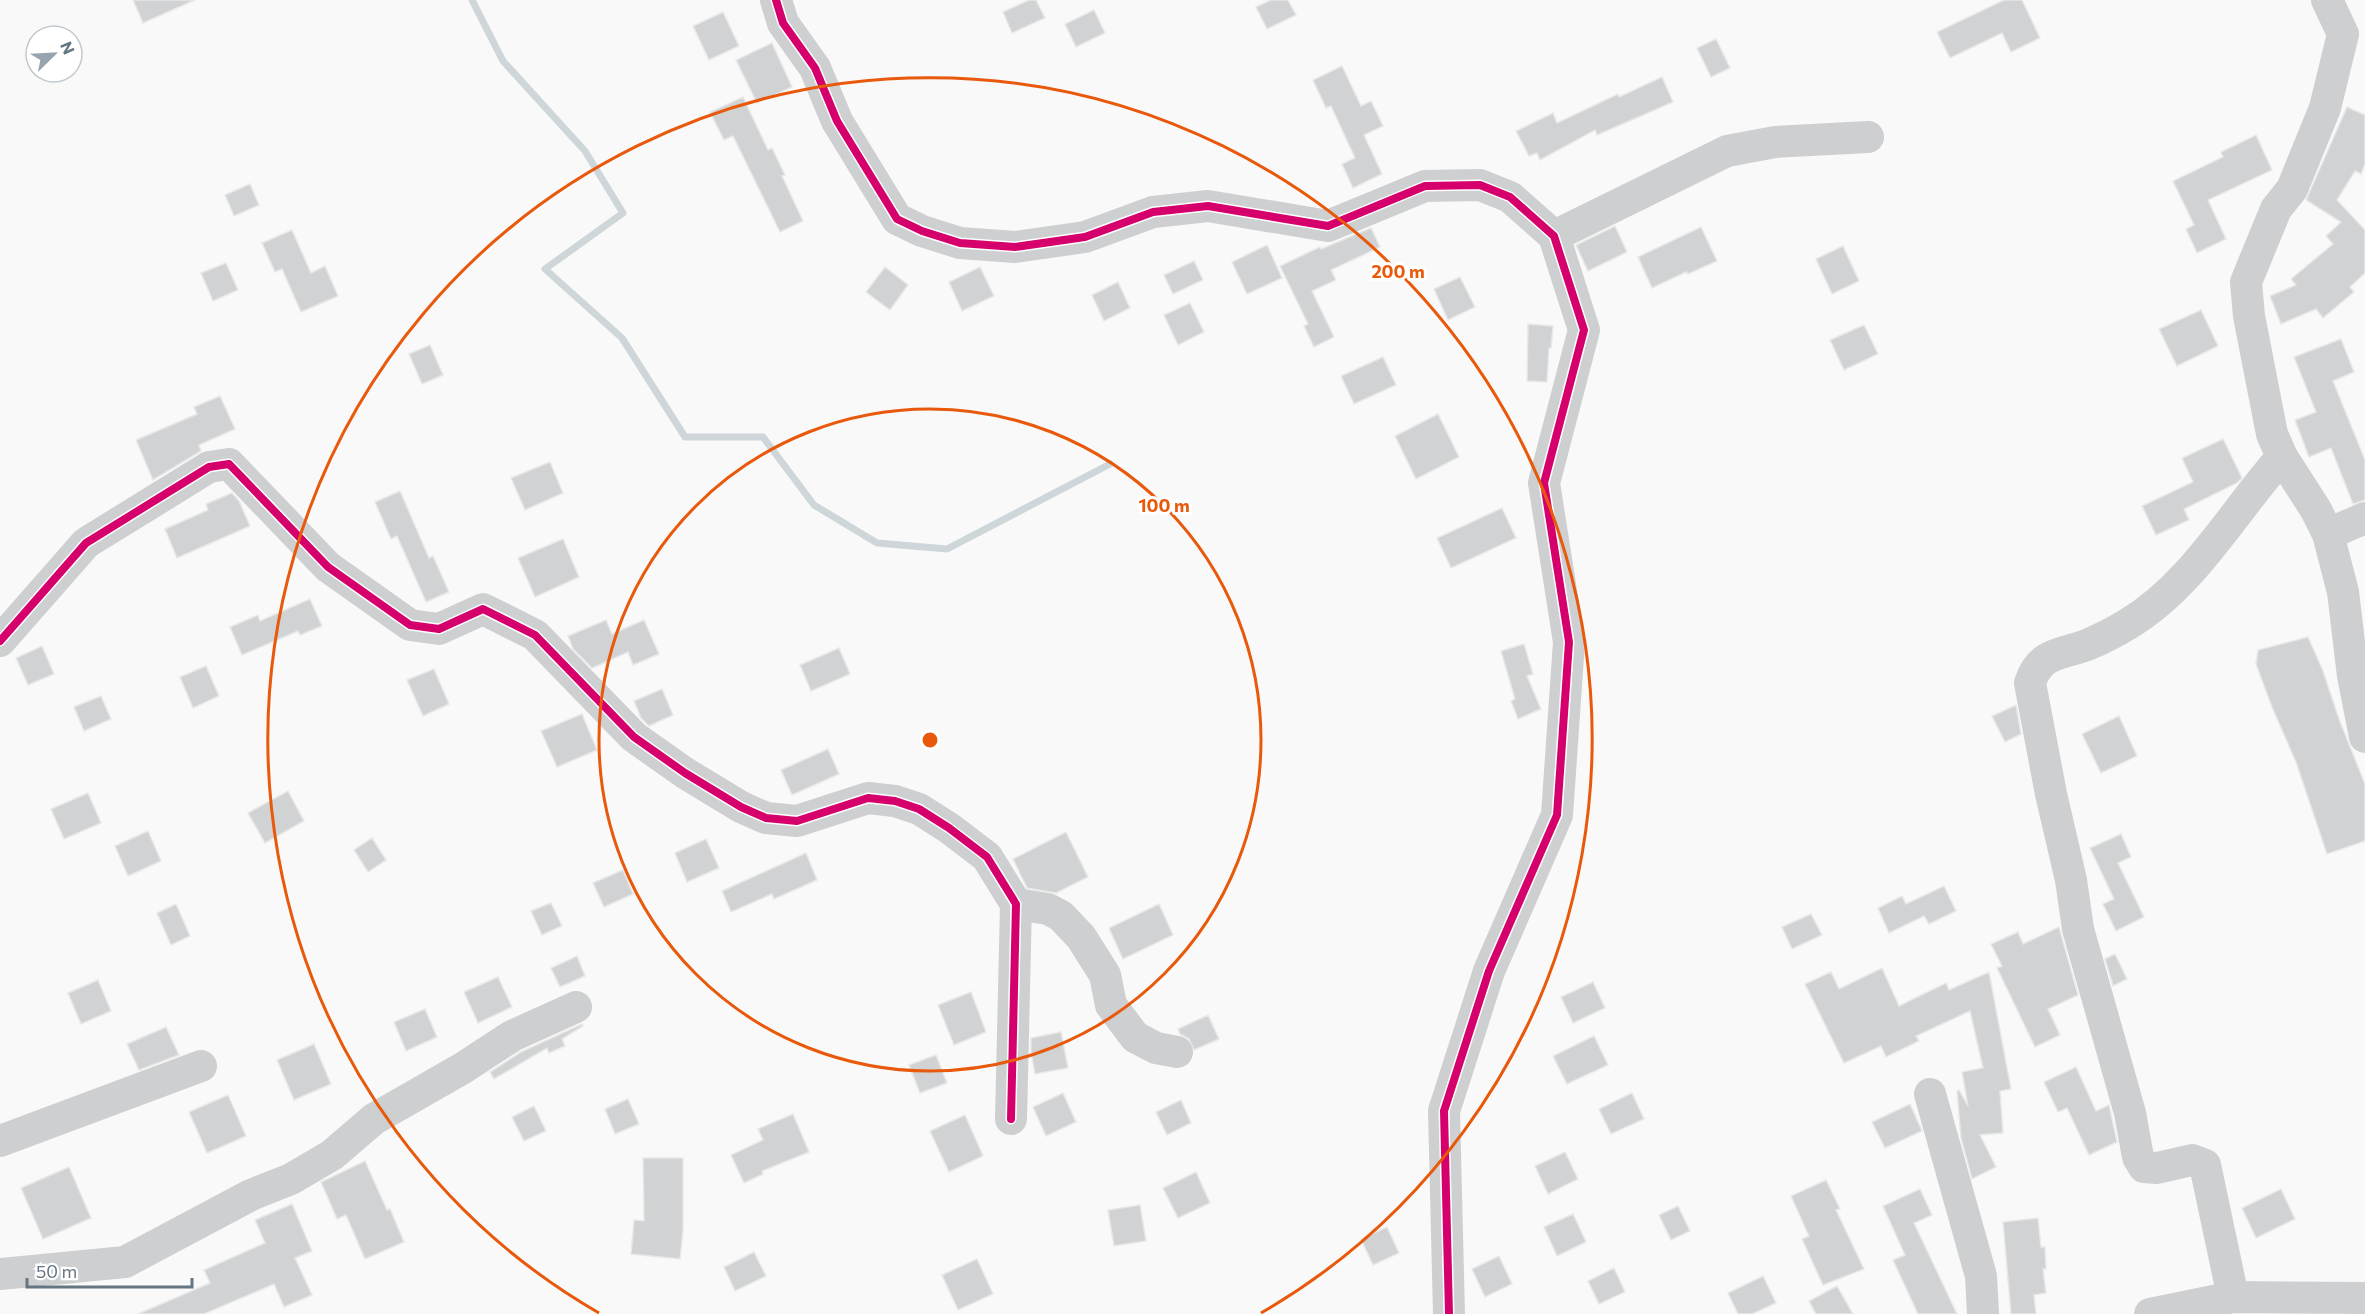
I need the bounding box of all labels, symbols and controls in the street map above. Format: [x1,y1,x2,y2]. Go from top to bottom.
north arrow [24,24,84,84]
text: N [57,38,79,57]
text: 200 m [1371,260,1425,282]
text: 100 m [1138,494,1190,516]
centre of rings [920,730,940,750]
scale bar [27,1251,192,1289]
text: 50 m [36,1260,77,1282]

